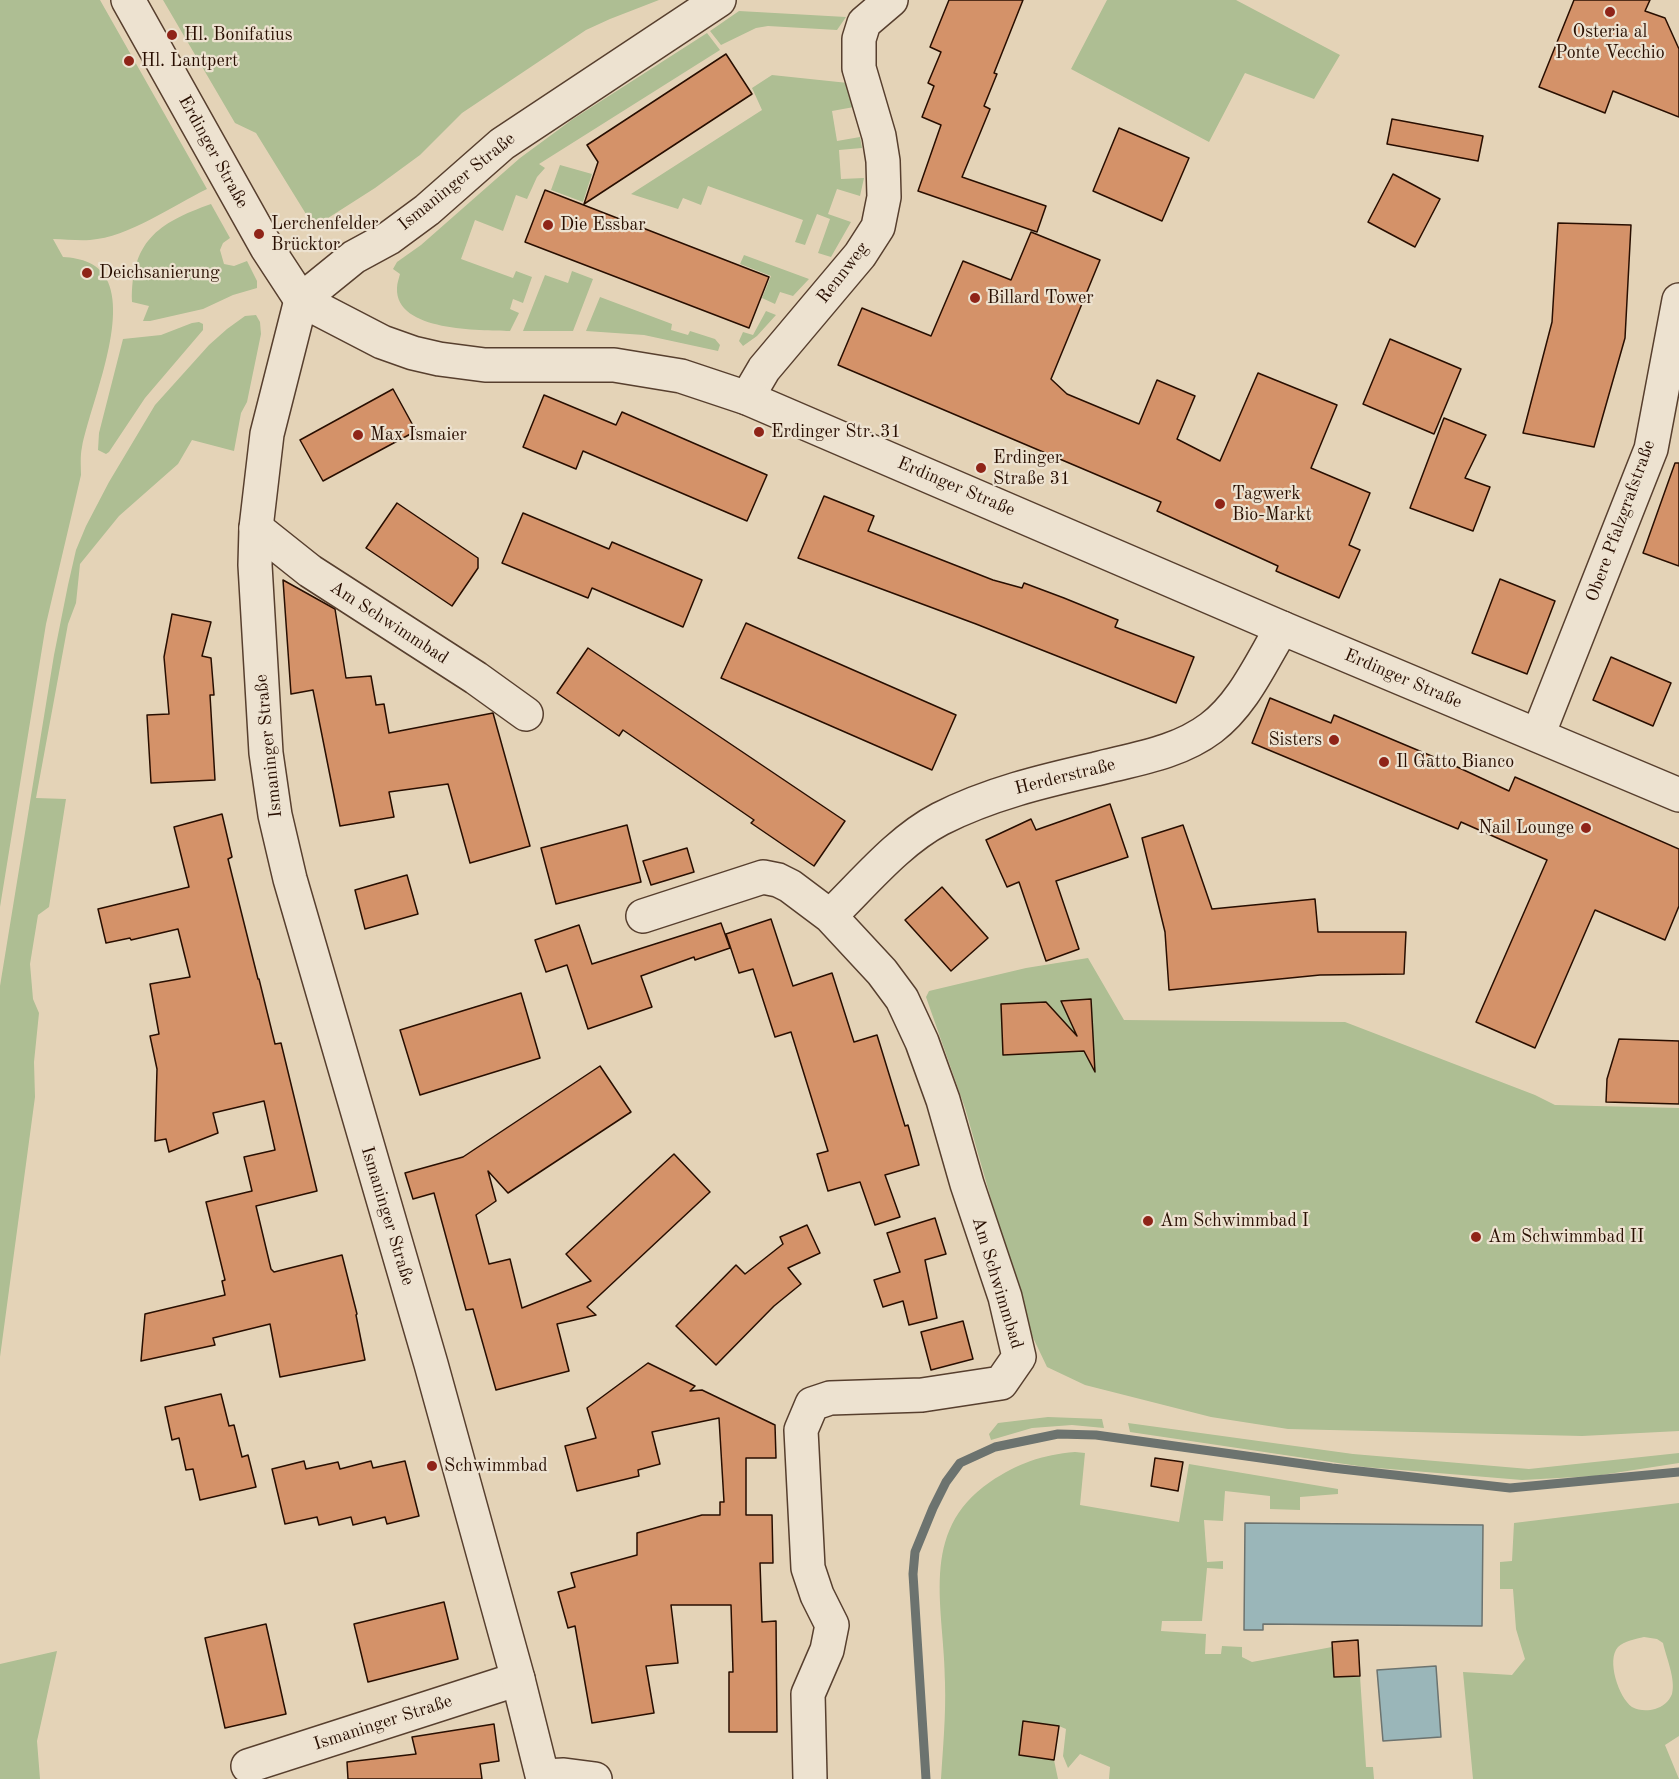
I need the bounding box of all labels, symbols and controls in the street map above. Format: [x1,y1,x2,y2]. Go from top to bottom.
marker: Osteria al Ponte Vecchio [1603,5,1617,19]
place label: Osteria al Ponte Vecchio [1555,21,1665,63]
place label: Hl. Bonifatius [184,24,292,46]
marker: Hl. Bonifatius [165,28,179,42]
place label: Hl. Lantpert [141,50,238,72]
marker: Hl. Lantpert [122,54,136,68]
street label: Erdinger Straße [173,92,253,212]
street label: Ismaninger Straße [394,128,520,236]
place label: Lerchenfelder Brücktor [271,213,378,256]
place label: Die Essbar [560,214,646,236]
marker: Die Essbar [541,218,555,232]
marker: Lerchenfelder Brücktor [252,227,266,241]
street label: Rennweg [812,238,874,308]
place label: Deichsanierung [99,262,220,284]
marker: Deichsanierung [80,266,94,280]
place label: Billard Tower [987,287,1094,309]
marker: Billard Tower [968,291,982,305]
place label: Erdinger Str. 31 [771,421,901,443]
place label: Max Ismaier [370,424,467,446]
marker: Erdinger Str. 31 [752,425,766,439]
marker: Max Ismaier [351,428,365,442]
street label: Obere Pfalzgrafstraße [1582,437,1660,605]
place label: Erdinger Straße 31 [993,447,1070,490]
street label: Erdinger Straße [894,453,1018,521]
marker: Erdinger Straße 31 [974,461,988,475]
place label: Tagwerk Bio-Markt [1232,483,1312,526]
marker: Tagwerk Bio-Markt [1213,497,1227,511]
street label: Am Schwimmbad [326,577,452,669]
street label: Erdinger Straße [1341,645,1465,713]
street label: Ismaninger Straße [251,673,287,819]
place label: Sisters [1268,729,1322,751]
marker: Sisters [1327,733,1341,747]
place label: Il Gatto Bianco [1396,751,1514,773]
street label: Herderstraße [1012,754,1118,800]
marker: Il Gatto Bianco [1377,755,1391,769]
place label: Nail Lounge [1478,817,1574,839]
marker: Nail Lounge [1579,821,1593,835]
street label: Ismaninger Straße [356,1144,418,1288]
place label: Am Schwimmbad I [1160,1210,1309,1232]
street label: Am Schwimmbad [967,1214,1027,1352]
marker: Am Schwimmbad I [1141,1214,1155,1228]
place label: Am Schwimmbad II [1488,1226,1644,1248]
marker: Am Schwimmbad II [1469,1230,1483,1244]
place label: Schwimmbad [444,1455,548,1477]
marker: Schwimmbad [425,1459,439,1473]
street label: Ismaninger Straße [311,1690,455,1756]

